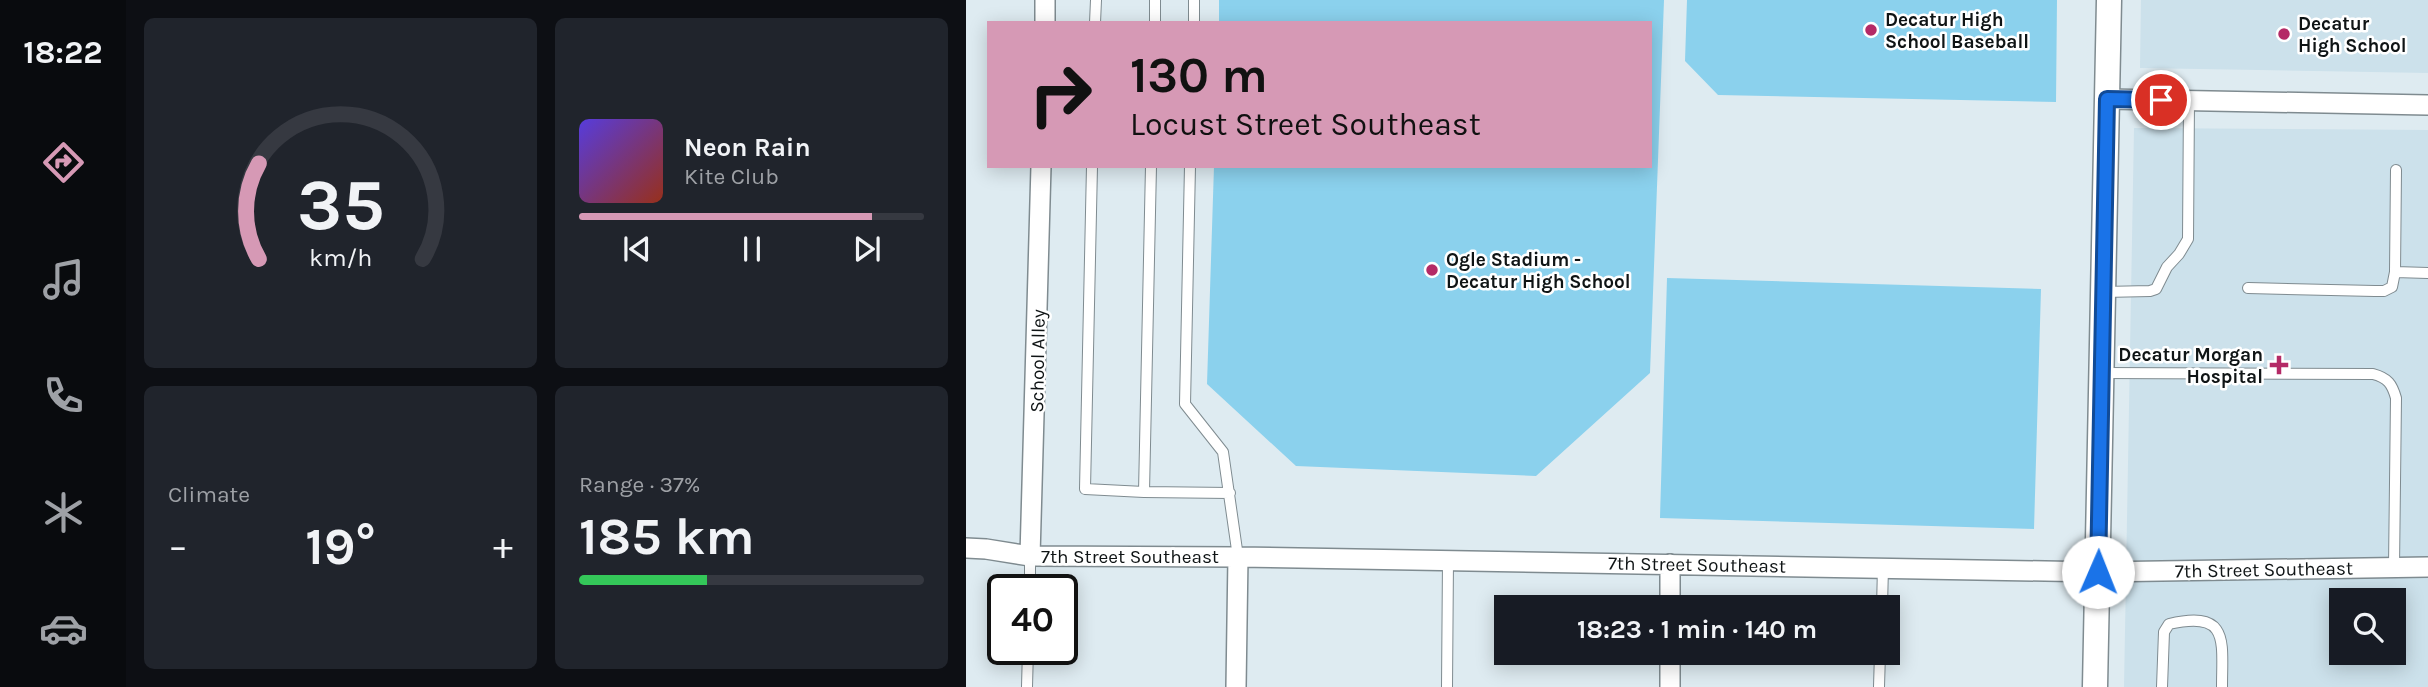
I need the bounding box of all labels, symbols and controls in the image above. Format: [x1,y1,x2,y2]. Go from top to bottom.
place label: Decatur High School Baseball [1885,9,2029,53]
place label: Decatur High School [2298,13,2407,57]
marker: Decatur High School Baseball [1863,22,1879,38]
marker: Decatur High School [2276,26,2292,42]
text: 18:22 [23,34,103,71]
text: 130 m [1130,47,1268,104]
icon: right [1015,49,1106,140]
pin [2131,70,2191,130]
icon: arrive [2142,81,2180,119]
text: Locust Street Southeast [1130,106,1481,143]
text: Neon Rain [684,132,811,163]
icon: directions [39,138,88,187]
text: 35 [297,163,384,248]
text: Kite Club [684,163,779,190]
icon: previous [618,230,656,268]
icon: pause [733,230,771,268]
icon: next [848,230,886,268]
text: km/h [309,243,372,272]
place label: Ogle Stadium - Decatur High School [1446,249,1631,293]
icon: music [39,255,88,304]
marker: Ogle Stadium - Decatur High School [1424,262,1440,278]
street label: School Alley [1026,309,1050,413]
place label: Decatur Morgan Hospital [2118,344,2263,388]
marker: Decatur Morgan Hospital [2269,355,2289,375]
icon: phone [39,371,88,420]
text: Range · 37% [579,471,701,498]
text: Climate [168,481,250,508]
icon: climate [39,488,88,537]
text: 185 km [579,506,755,567]
text: 19° [305,516,376,577]
text: − [168,524,188,569]
text: + [493,524,513,569]
position arrow [2061,535,2135,609]
street label: 7th Street Southeast [1041,546,1219,568]
street label: 7th Street Southeast [1608,552,1786,578]
street label: 7th Street Southeast [2175,557,2353,583]
speed limit sign: 40 [987,574,1078,665]
map controls [2329,588,2406,665]
button: search [2329,588,2406,665]
icon: car [39,604,88,653]
text: 18:23 · 1 min · 140 m [1577,614,1817,645]

